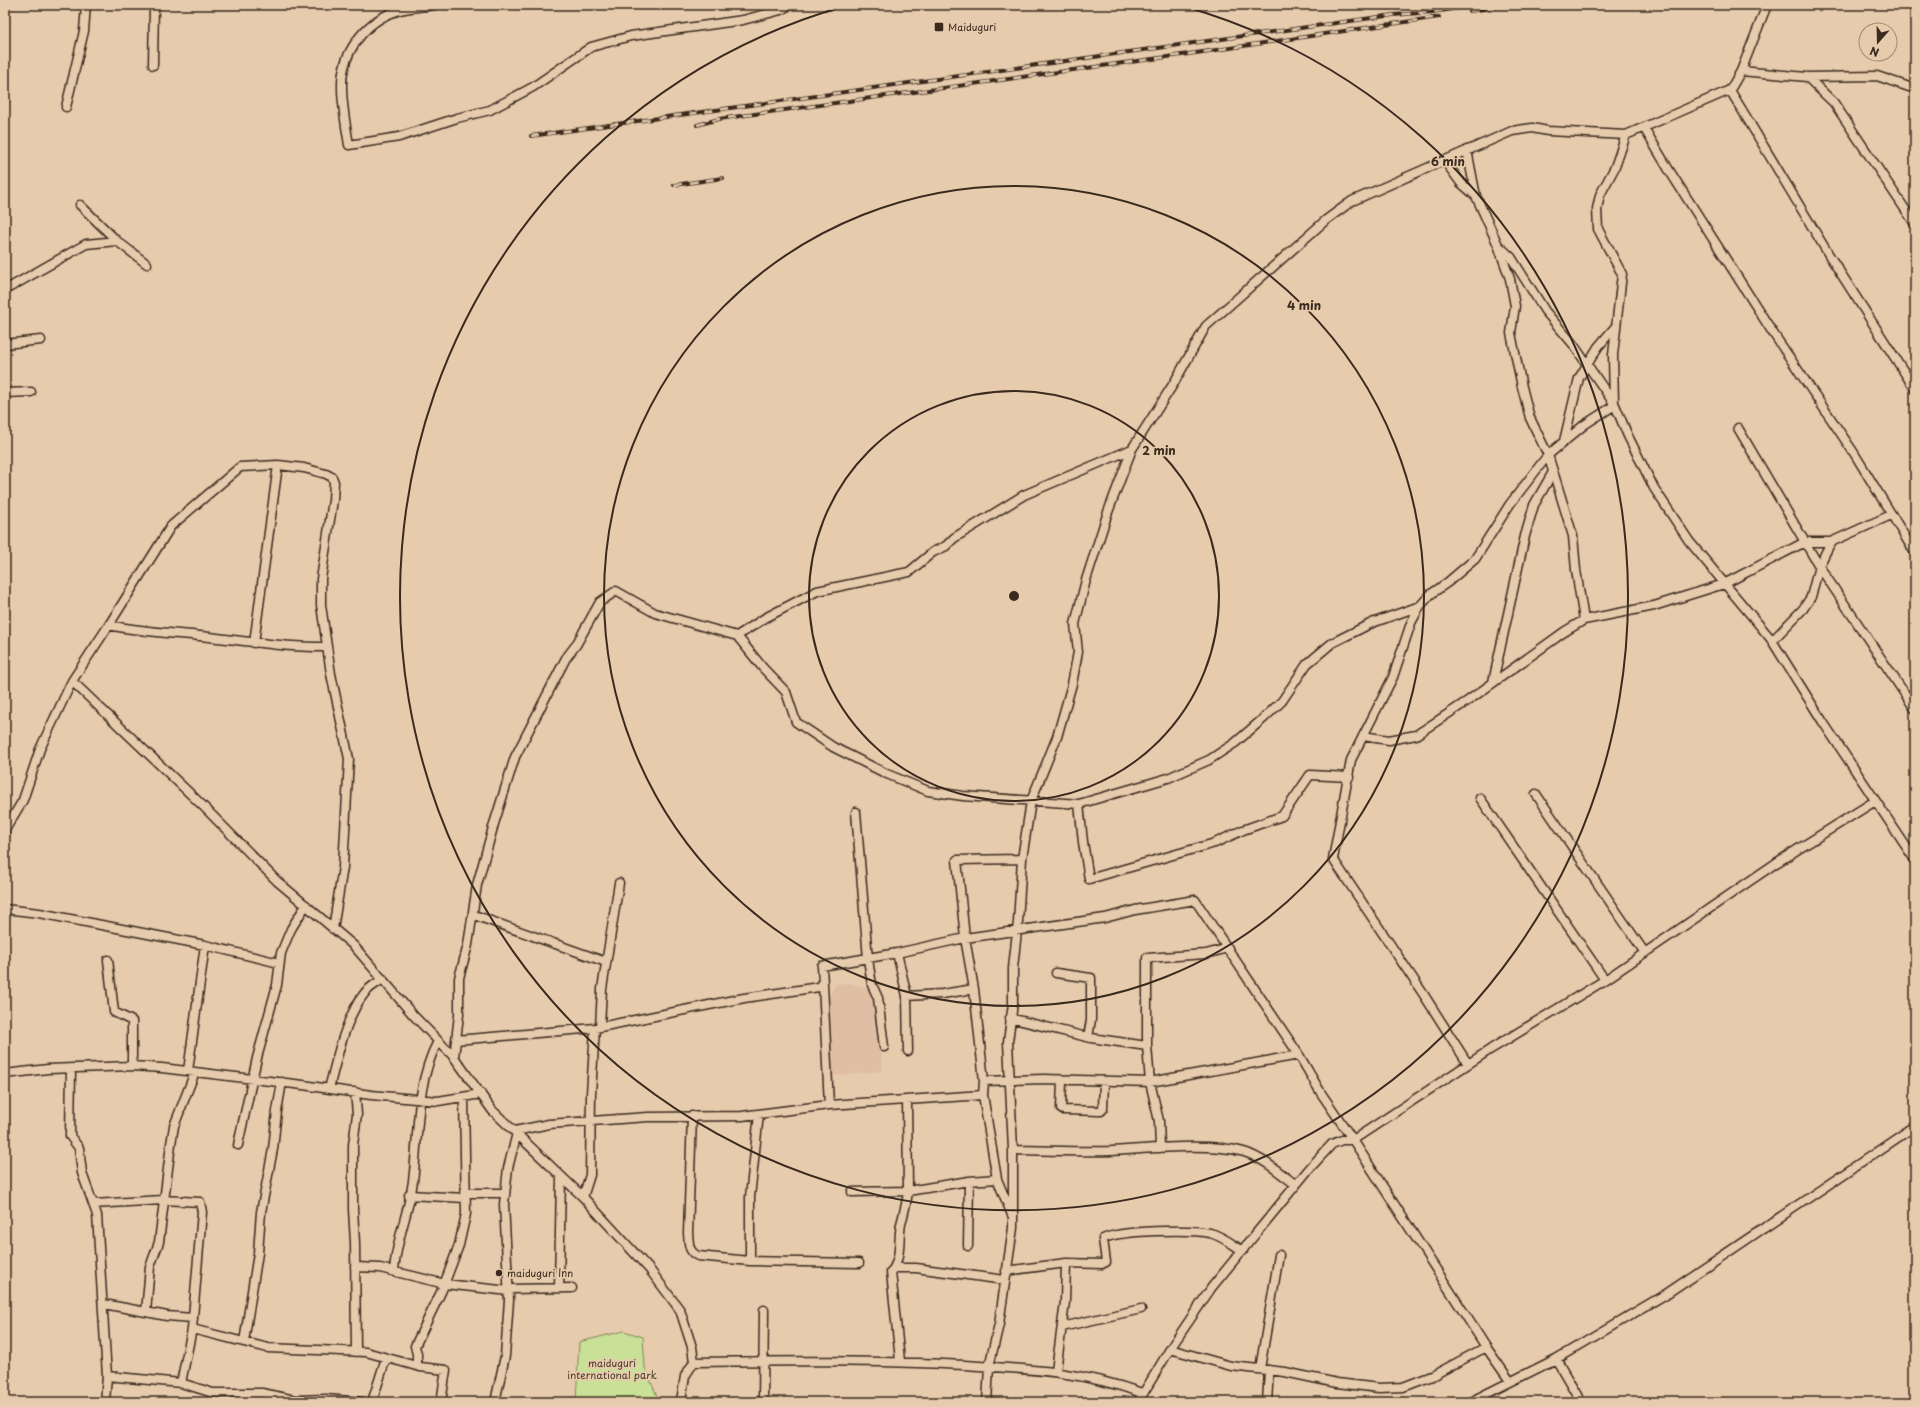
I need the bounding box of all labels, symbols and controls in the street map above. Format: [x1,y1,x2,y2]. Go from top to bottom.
place label: Maiduguri [948,19,997,34]
marker: Maiduguri [933,21,945,33]
north arrow [1858,22,1898,62]
text: N [1867,42,1881,61]
text: 6 min [1431,152,1465,170]
text: 4 min [1287,296,1321,314]
text: 2 min [1142,441,1176,459]
centre of rings [1007,589,1021,603]
place label: maiduguri Inn [507,1265,573,1280]
marker: maiduguri Inn [494,1268,504,1278]
park label: maiduguri international park [567,1355,657,1382]

